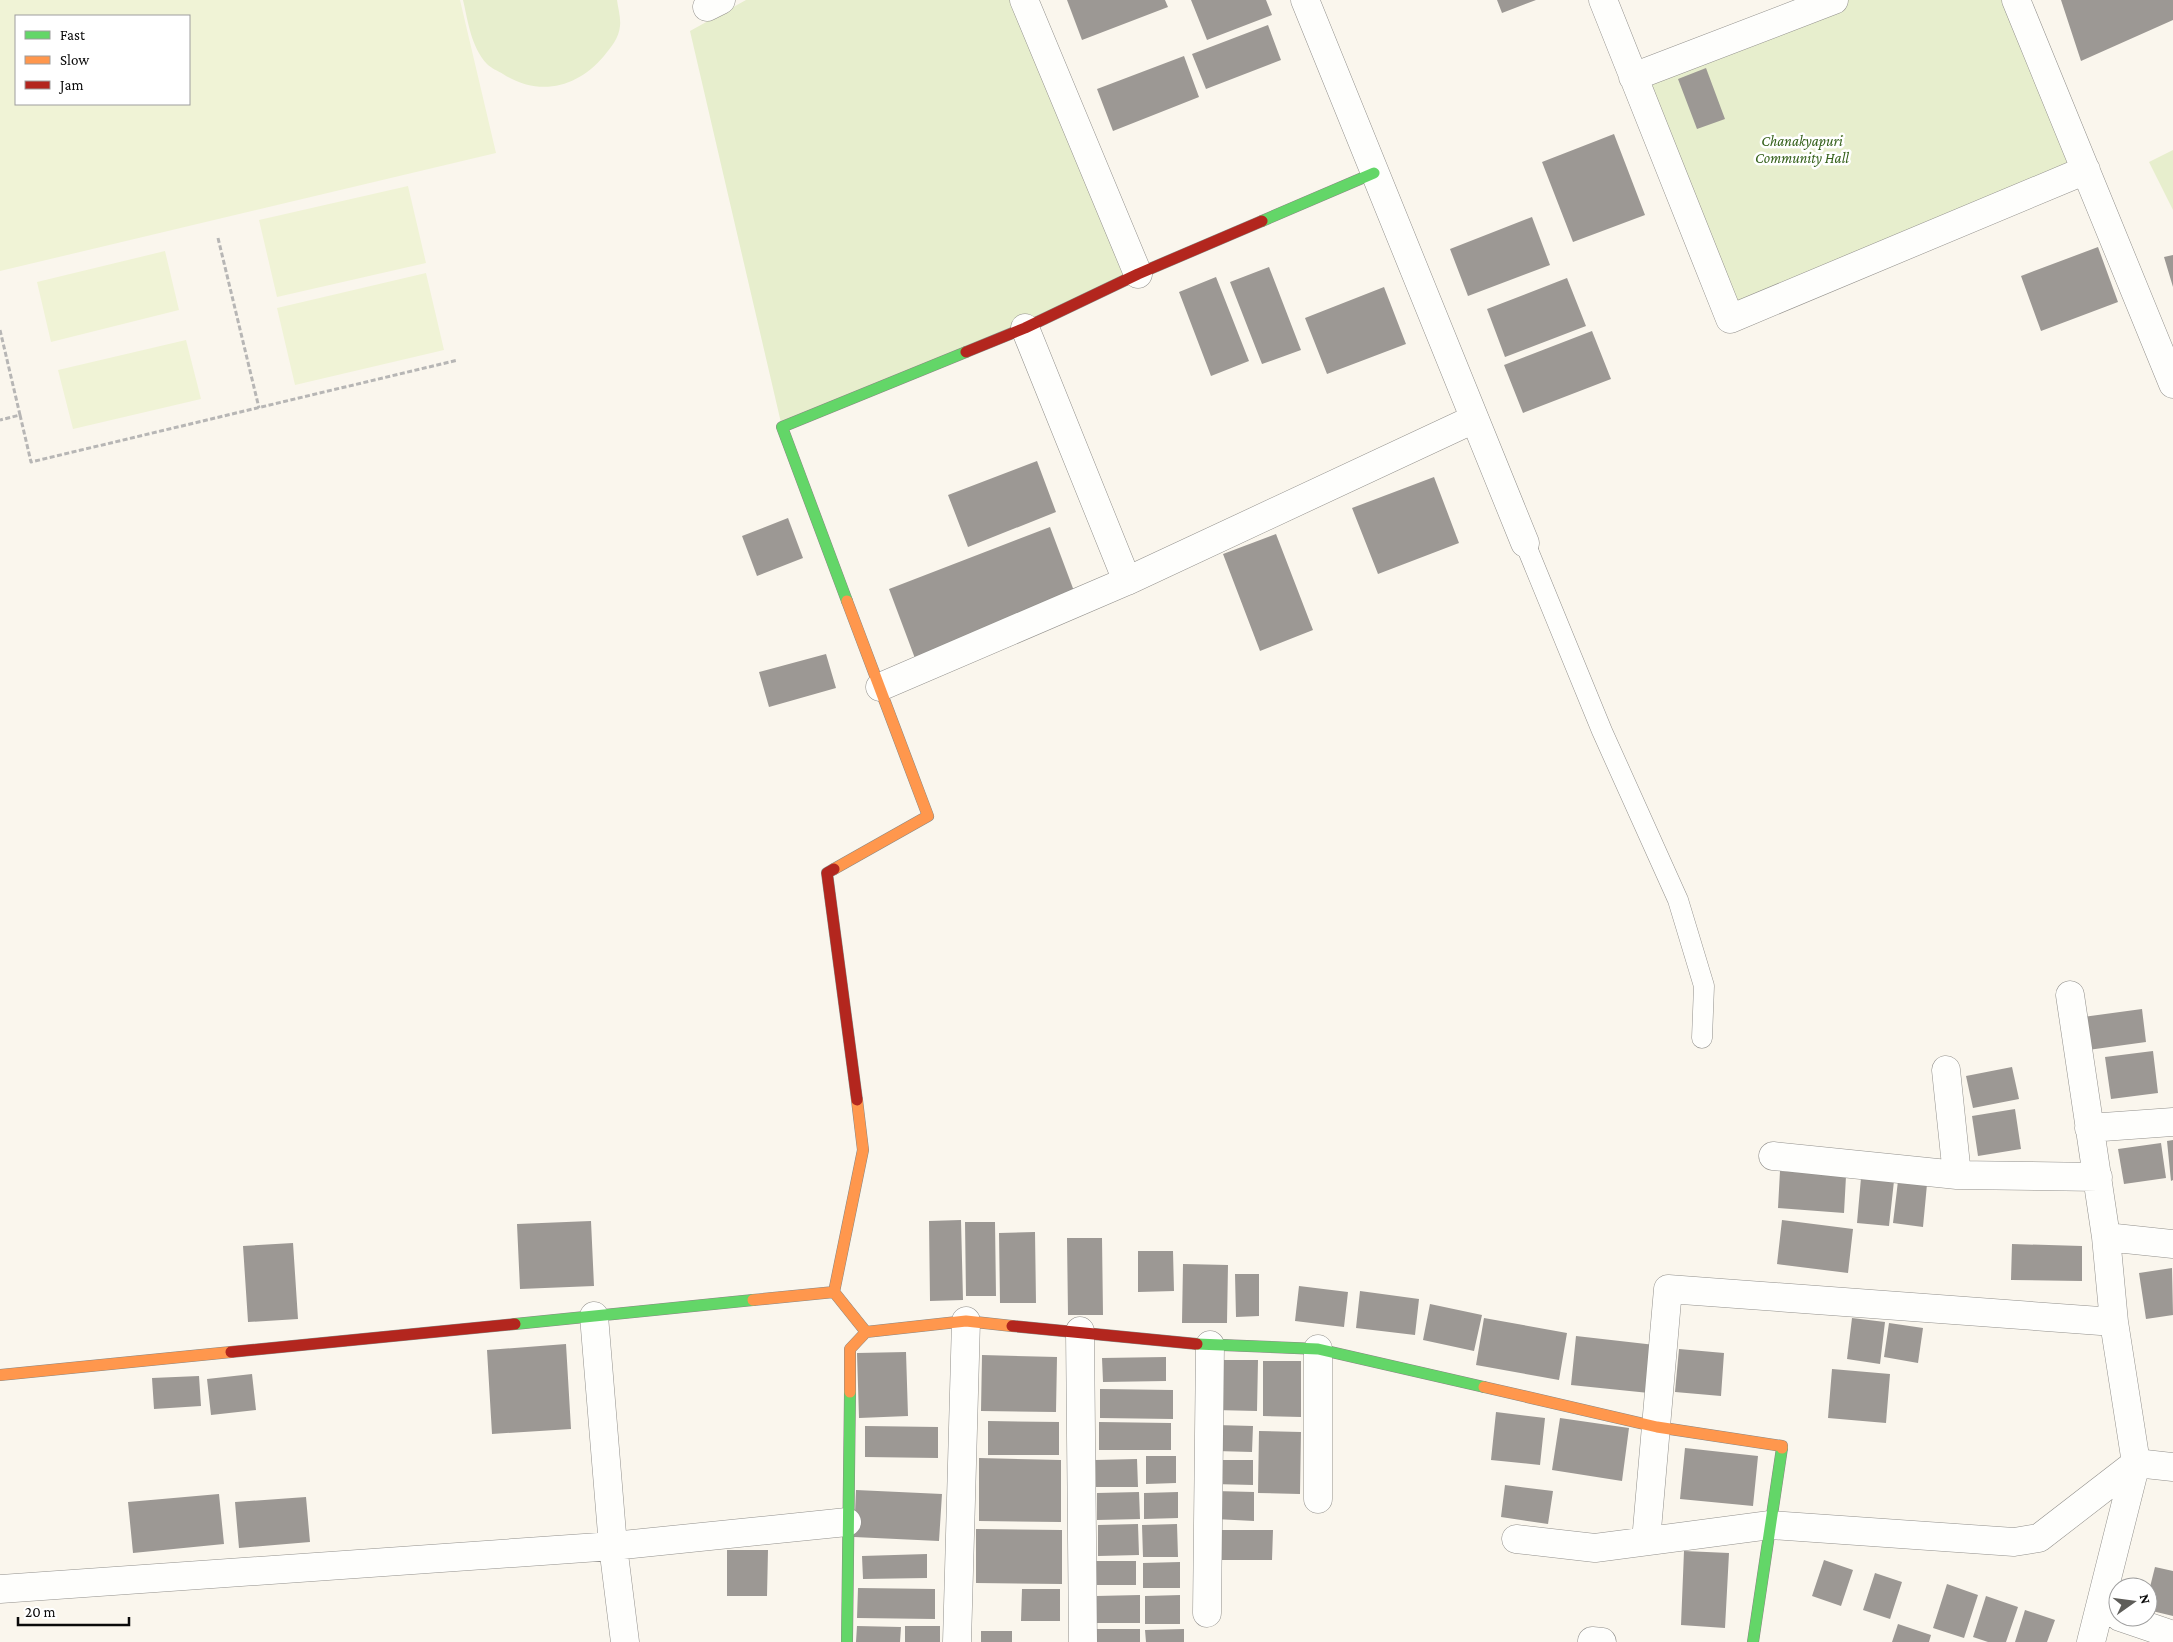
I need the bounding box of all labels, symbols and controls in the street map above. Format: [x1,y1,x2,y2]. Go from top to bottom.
legend [15,15,190,105]
text: Fast [60,27,86,43]
text: Slow [60,52,90,68]
text: Jam [58,77,83,94]
park label: Chanakyapuri Community Hall [1755,133,1849,167]
north arrow [2108,1577,2158,1627]
text: N [2137,1592,2155,1606]
scale bar [18,1594,129,1626]
text: 20 m [25,1604,56,1620]

